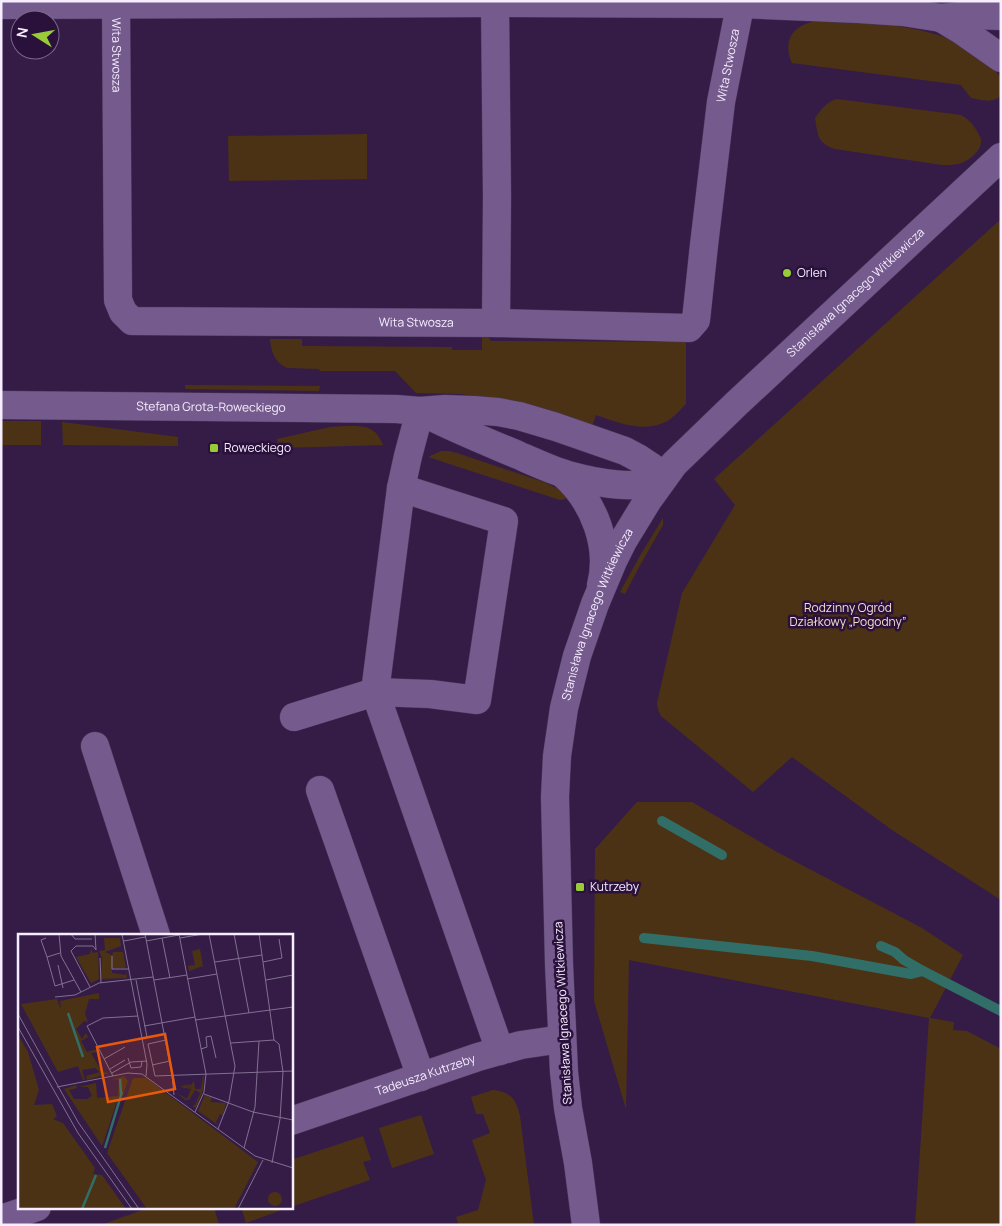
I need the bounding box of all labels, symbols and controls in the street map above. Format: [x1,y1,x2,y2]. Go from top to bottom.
north arrow [10,10,60,60]
street label: Wita Stwosza [108,17,126,93]
text: N [11,26,32,39]
street label: Wita Stwosza [712,27,743,104]
street label: Stanisława Ignacego Witkiewicza [782,224,928,361]
place label: Orlen [797,264,827,281]
marker: Orlen [781,267,793,279]
street label: Wita Stwosza [379,313,454,331]
street label: Stefana Grota-Roweckiego [136,397,286,416]
place label: Roweckiego [224,439,291,456]
marker: Roweckiego [208,442,220,454]
street label: Stanisława Ignacego Witkiewicza [557,525,637,702]
park label: Rodzinny Ogród Działkowy „Pogodny” [789,599,907,630]
place label: Kutrzeby [590,878,640,895]
marker: Kutrzeby [574,881,586,893]
street label: Stanisława Ignacego Witkiewicza [549,921,576,1105]
inset map [18,934,292,1208]
street label: Tadeusza Kutrzeby [373,1049,478,1100]

